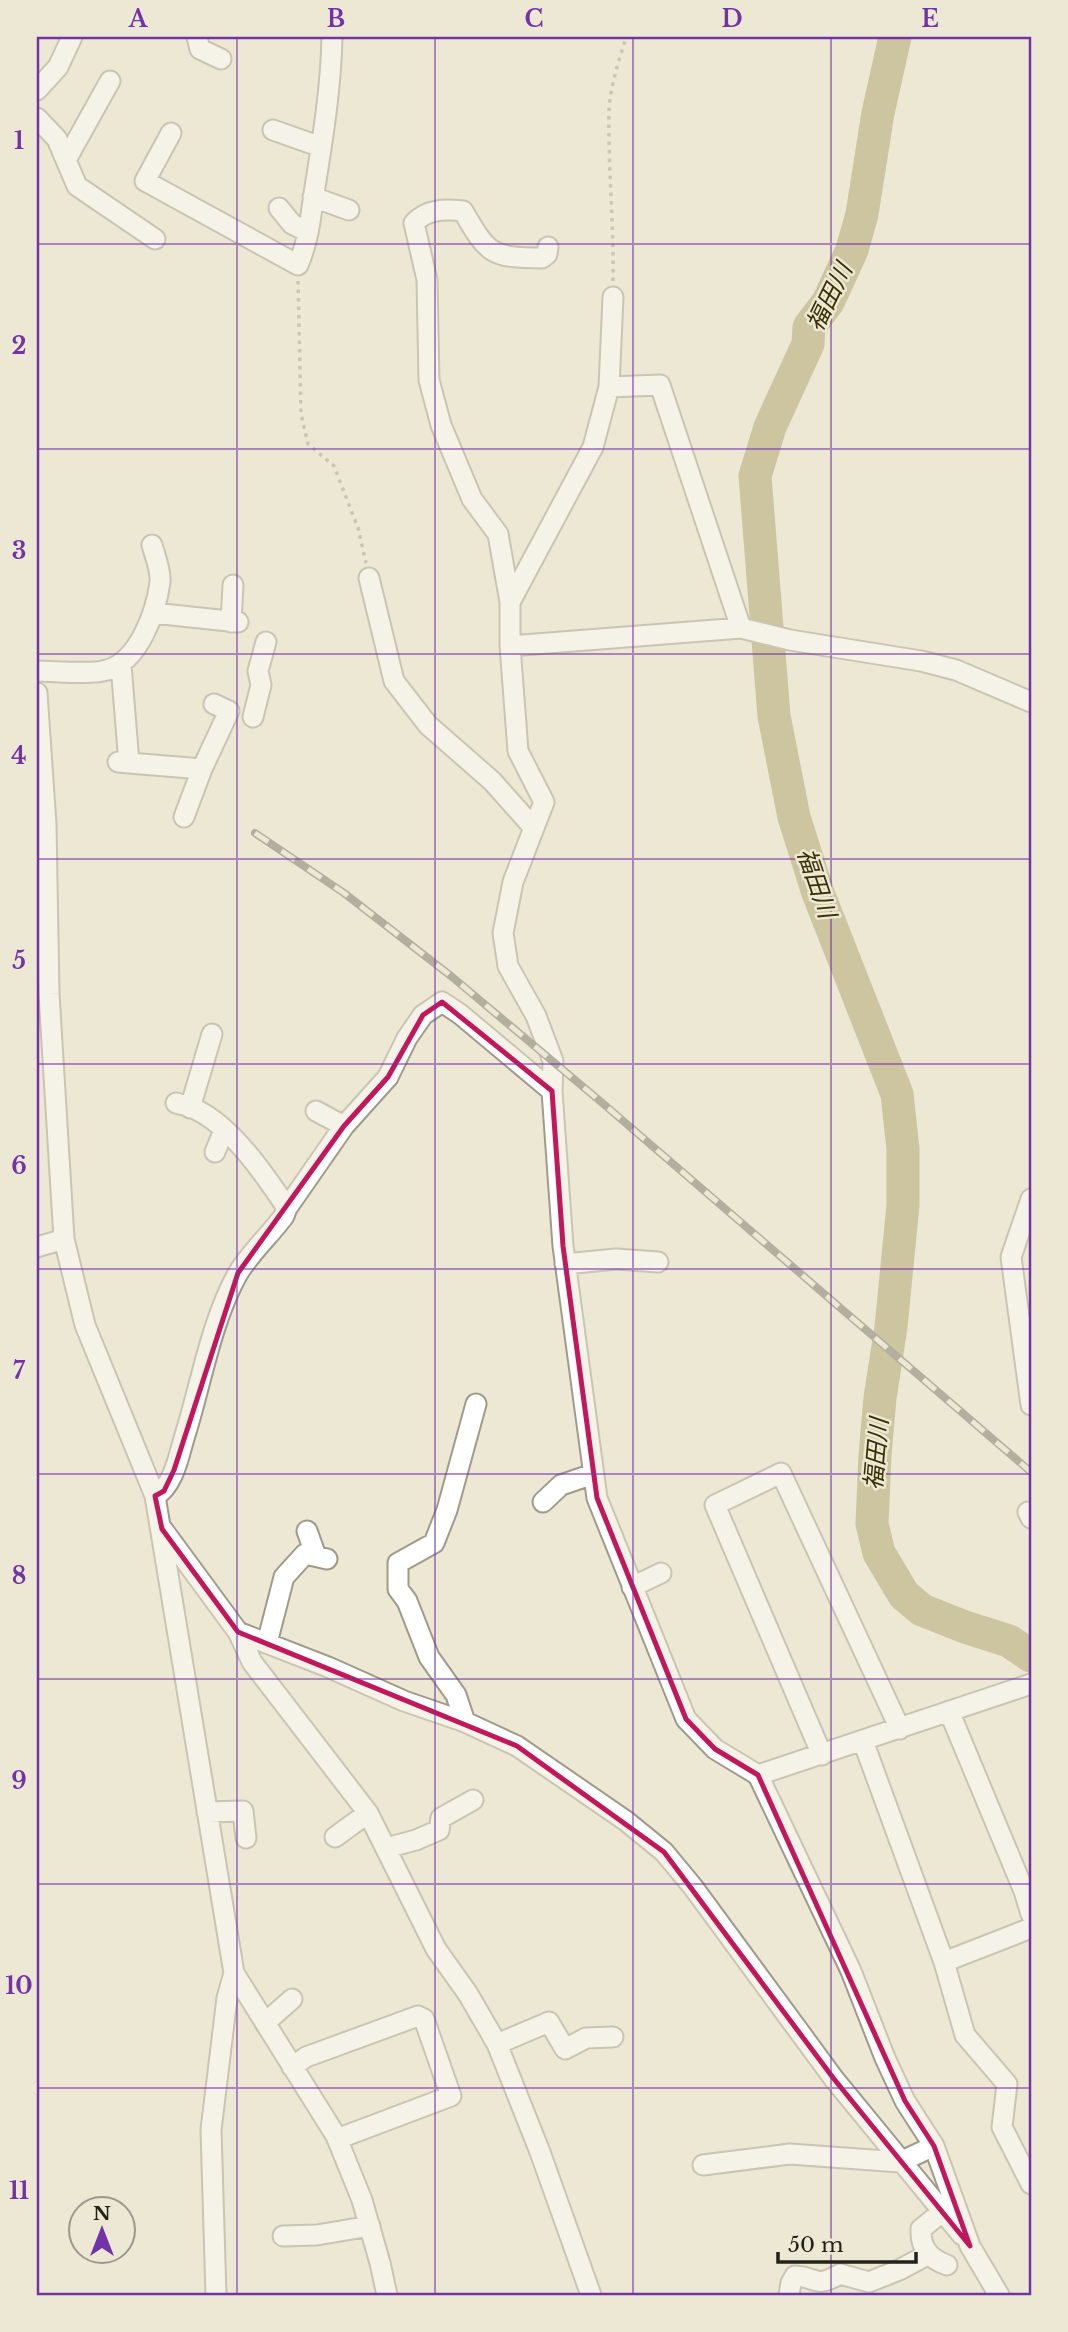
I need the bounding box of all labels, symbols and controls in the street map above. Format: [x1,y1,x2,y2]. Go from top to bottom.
text: A [128,5,149,33]
text: B [327,5,345,33]
text: C [525,5,543,33]
text: D [721,5,743,33]
text: E [921,5,939,33]
text: 1 [14,127,24,155]
water label: 福田川 [800,256,859,336]
text: 2 [12,332,26,360]
text: 3 [12,537,26,565]
text: 4 [11,742,27,770]
water label: 福田川 [792,844,843,925]
text: 5 [12,947,26,975]
text: 6 [11,1152,27,1180]
text: 7 [13,1357,26,1385]
water label: 福田川 [858,1414,894,1491]
text: 8 [12,1562,26,1590]
text: 9 [11,1767,27,1795]
text: 10 [5,1972,33,2000]
text: 11 [9,2177,29,2205]
north arrow [66,2196,136,2266]
text: N [93,2202,111,2225]
scale bar [778,2220,916,2264]
text: 50 m [788,2232,844,2258]

